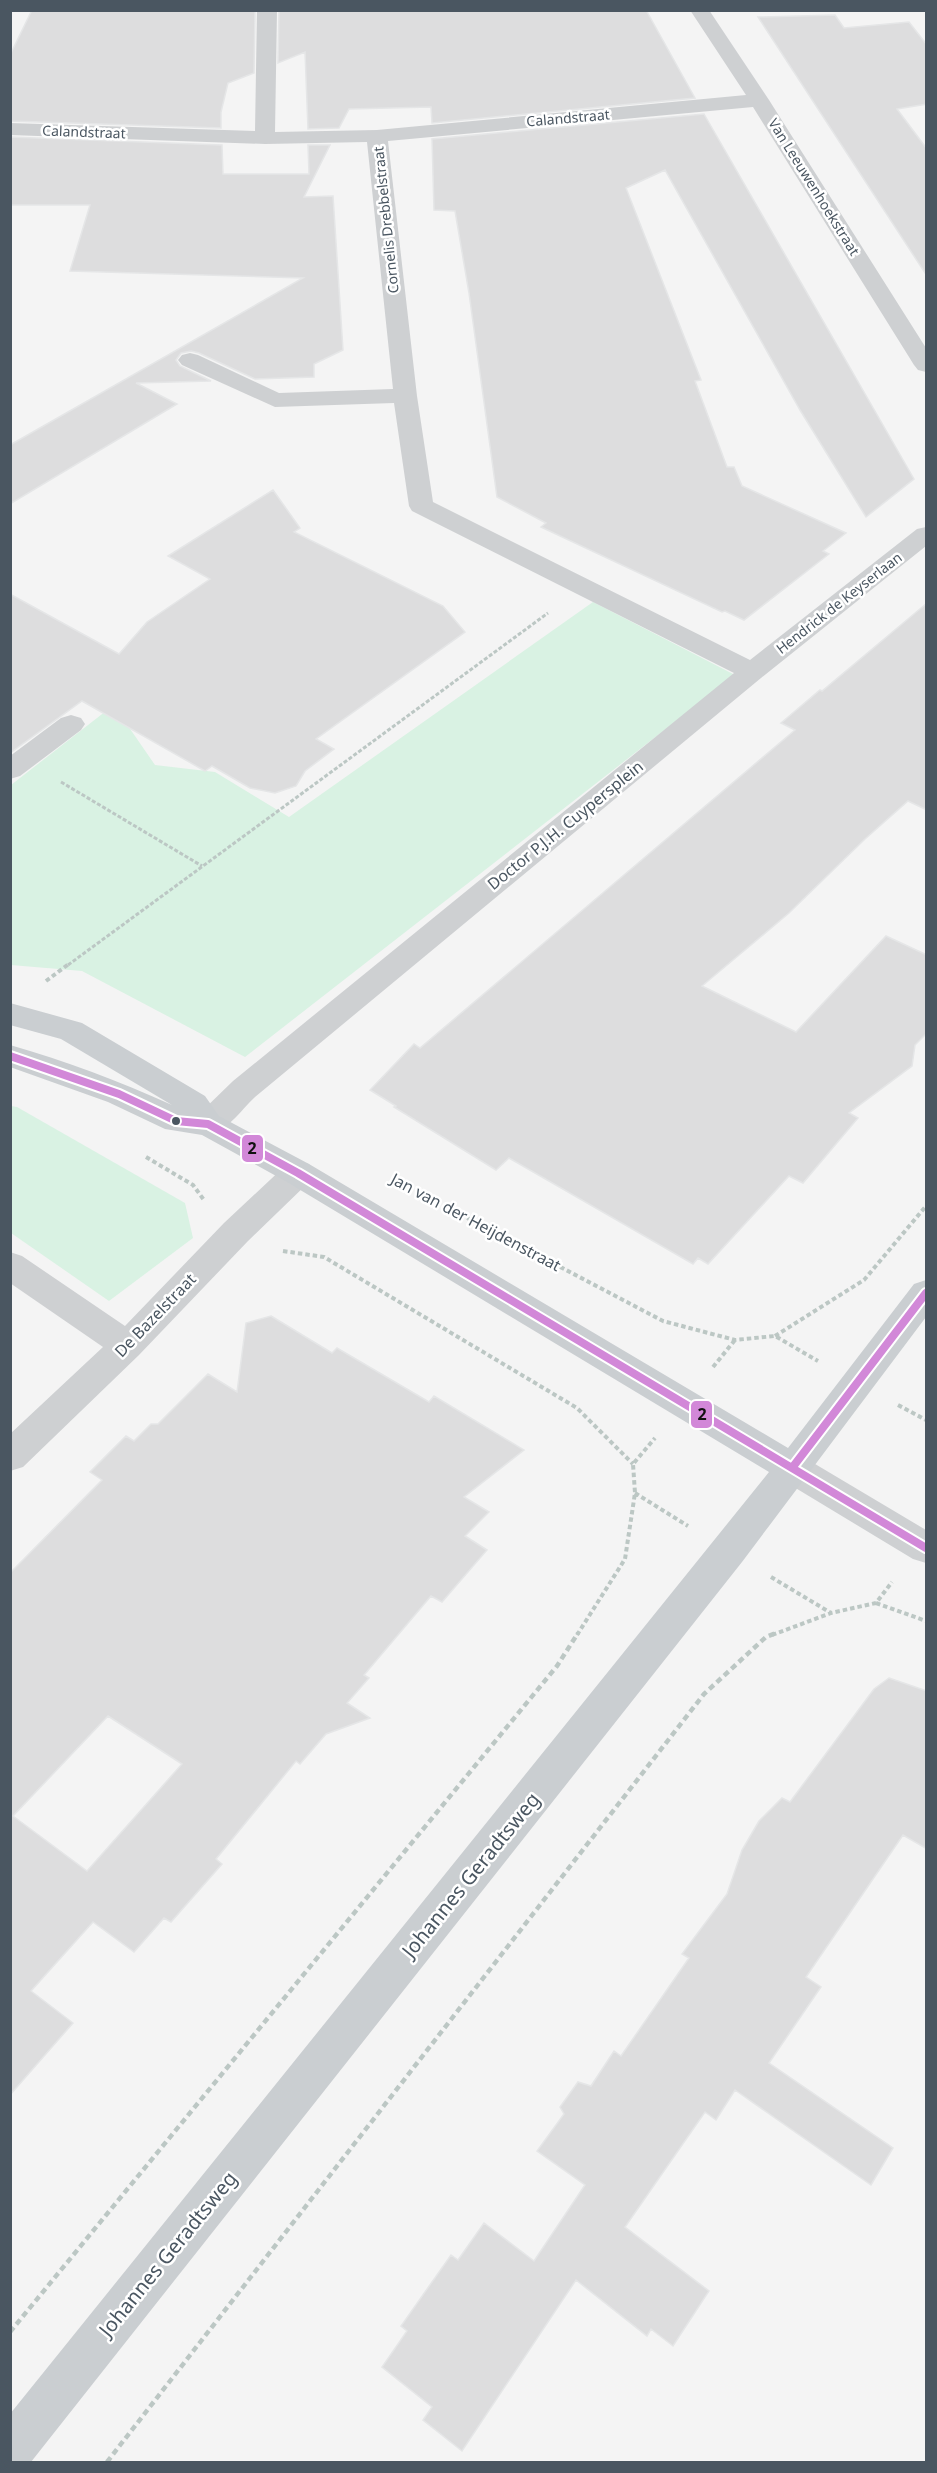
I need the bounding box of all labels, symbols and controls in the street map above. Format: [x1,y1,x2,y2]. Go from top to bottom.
street label: Calandstraat [526,104,610,131]
street label: Van Leeuwenhoekstraat [764,115,864,259]
street label: Calandstraat [42,121,126,142]
street label: Cornelis Drebbelstraat [368,146,403,294]
street label: Hendrick de Keyserlaan [772,548,905,658]
street label: Doctor P.J.H. Cuypersplein [483,755,647,895]
unlabelled marker [170,1115,182,1127]
line badge: 2 [241,1134,264,1163]
text: 2 [247,1137,257,1159]
street label: Jan van der Heijdenstraat [385,1167,565,1276]
street label: De Bazelstraat [109,1268,201,1362]
line badge: 2 [690,1400,713,1429]
text: 2 [697,1403,707,1425]
street label: Johannes Geradtsweg [394,1786,546,1964]
street label: Johannes Geradtsweg [91,2165,243,2343]

